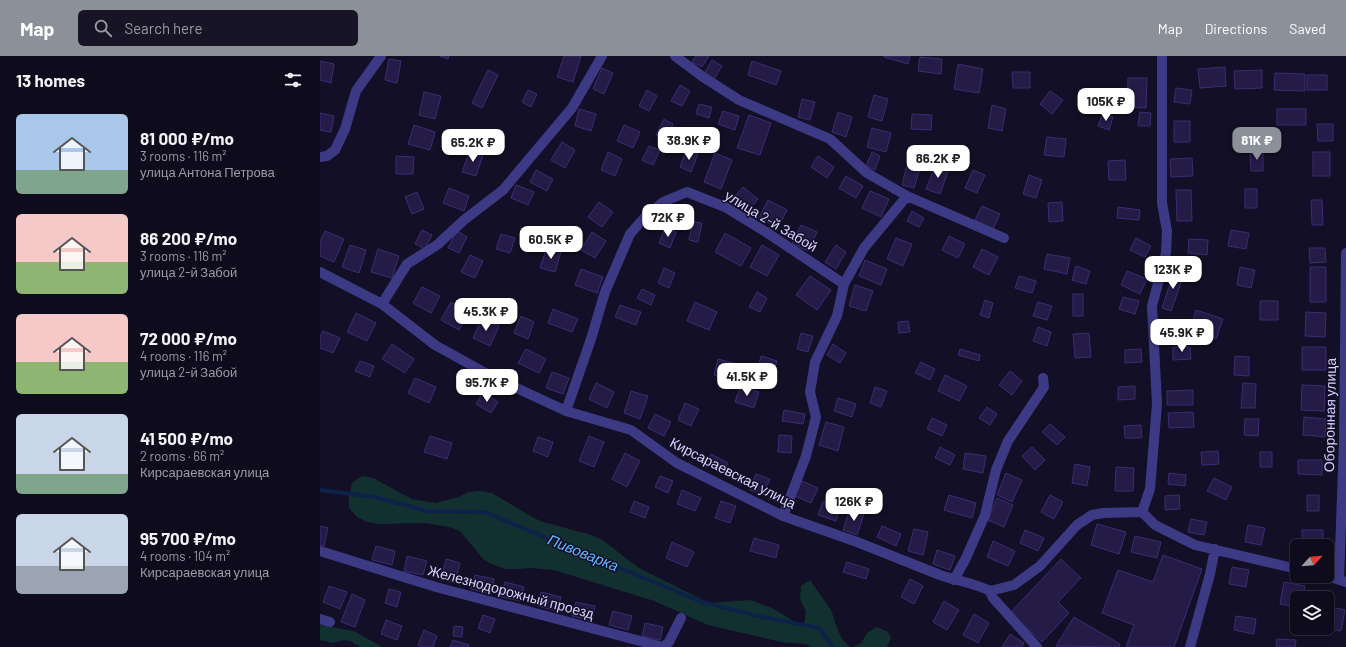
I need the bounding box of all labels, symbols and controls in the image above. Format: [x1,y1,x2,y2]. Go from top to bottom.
search box [78,10,358,46]
text: Map [20,17,54,40]
icon: search [92,17,114,39]
text: Search here [124,19,202,37]
text: Map [1158,20,1183,37]
text: Directions [1205,20,1267,37]
text: Saved [1289,20,1326,37]
icon: filters [282,69,304,91]
text: 13 homes [16,70,85,90]
pin: 105K ₽ [1073,88,1139,122]
text: 105K ₽ [1087,93,1125,109]
pin: 38.9K ₽ [652,127,726,161]
pin: 81K ₽ [1229,127,1285,161]
text: 81 000 ₽/mo [140,128,234,148]
pin: 65.2K ₽ [436,129,510,163]
icon: home [48,130,96,178]
text: 38.9K ₽ [667,132,711,148]
text: 81K ₽ [1241,132,1273,148]
text: 65.2K ₽ [451,134,495,150]
pin: 86.2K ₽ [901,145,975,179]
text: 3 rooms · 116 m² [140,148,227,164]
text: 86.2K ₽ [916,150,960,166]
text: улица Антона Петрова [140,164,275,180]
street label: улица 2-й Забой [722,186,821,255]
pin: 72K ₽ [640,204,696,238]
text: 72K ₽ [651,209,685,225]
pin: 60.5K ₽ [514,226,588,260]
text: 86 200 ₽/mo [140,228,237,248]
icon: home [48,230,96,278]
text: 60.5K ₽ [529,231,573,247]
text: 3 rooms · 116 m² [140,248,227,264]
pin: 123K ₽ [1140,256,1206,290]
text: 123K ₽ [1154,261,1192,277]
text: улица 2-й Забой [140,264,237,280]
pin: 45.3K ₽ [449,298,523,332]
text: 45.3K ₽ [463,303,509,319]
pin: 45.9K ₽ [1145,319,1219,353]
text: 45.9K ₽ [1159,324,1205,340]
text: 72 000 ₽/mo [140,328,237,348]
icon: home [48,330,96,378]
text: 4 rooms · 116 m² [140,348,227,364]
street label: Оборонная улица [1320,357,1339,472]
pin: 41.5K ₽ [710,363,784,397]
text: улица 2-й Забой [140,364,237,380]
text: 41.5K ₽ [726,368,768,384]
pin: 95.7K ₽ [450,369,524,403]
text: 95.7K ₽ [465,374,509,390]
text: 41 500 ₽/mo [140,428,233,448]
icon: home [48,430,96,478]
street label: Кирсараевская улица [667,433,799,512]
text: 2 rooms · 66 m² [140,448,224,464]
text: Кирсараевская улица [140,464,269,480]
pin: 126K ₽ [821,488,887,522]
text: 126K ₽ [835,493,873,509]
text: 95 700 ₽/mo [140,528,236,548]
icon: home [48,530,96,578]
water label: Пивоварка [545,530,621,574]
north arrow [1290,539,1334,583]
map controls [1290,539,1334,635]
text: 4 rooms · 104 m² [140,548,230,564]
street label: Железнодорожный проезд [426,561,596,622]
text: Кирсараевская улица [140,564,269,580]
button: layers [1290,591,1334,635]

